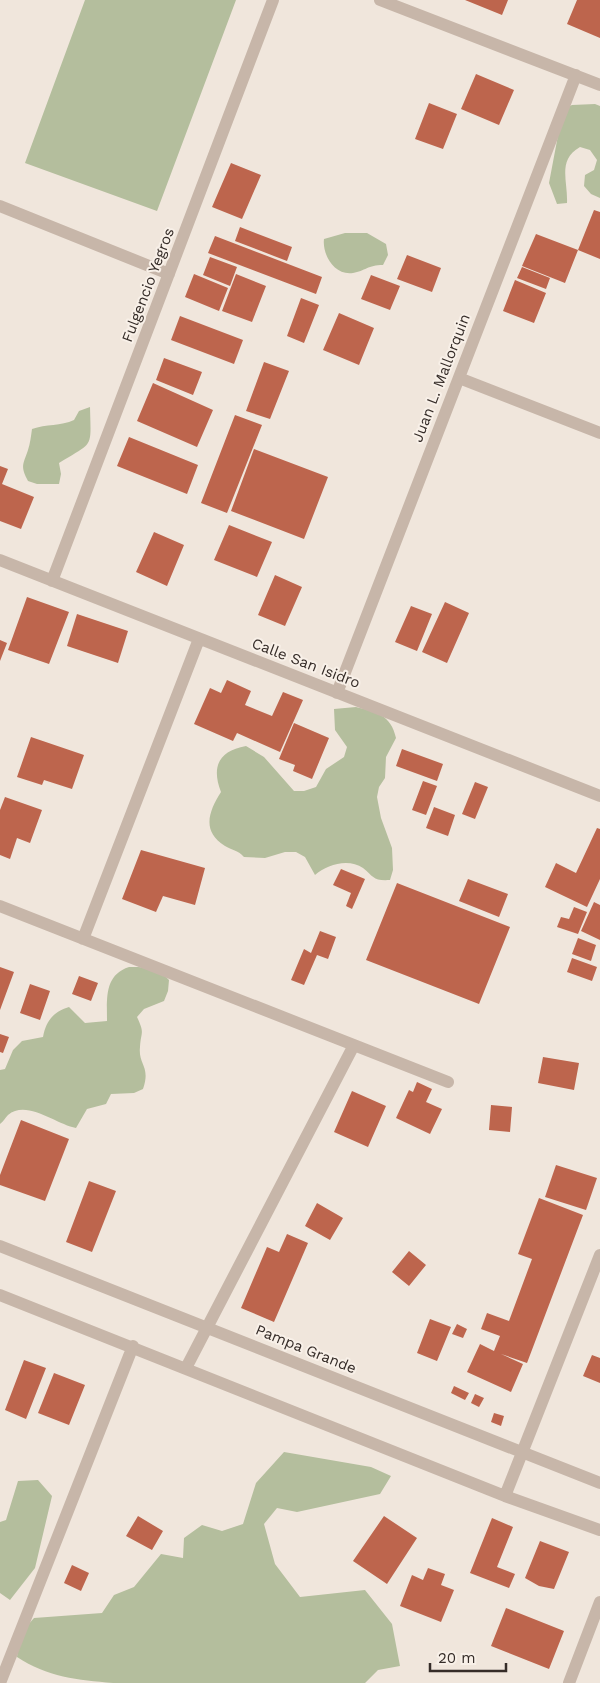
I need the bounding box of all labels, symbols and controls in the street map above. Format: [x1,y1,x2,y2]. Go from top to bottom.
street label: Fulgencio Yegros [118,225,178,345]
street label: Juan L. Mallorquin [408,311,474,445]
street label: Calle San Isidro [249,634,363,692]
street label: Pampa Grande [253,1321,359,1377]
scale bar [430,1640,506,1672]
text: 20 m [438,1649,476,1667]

